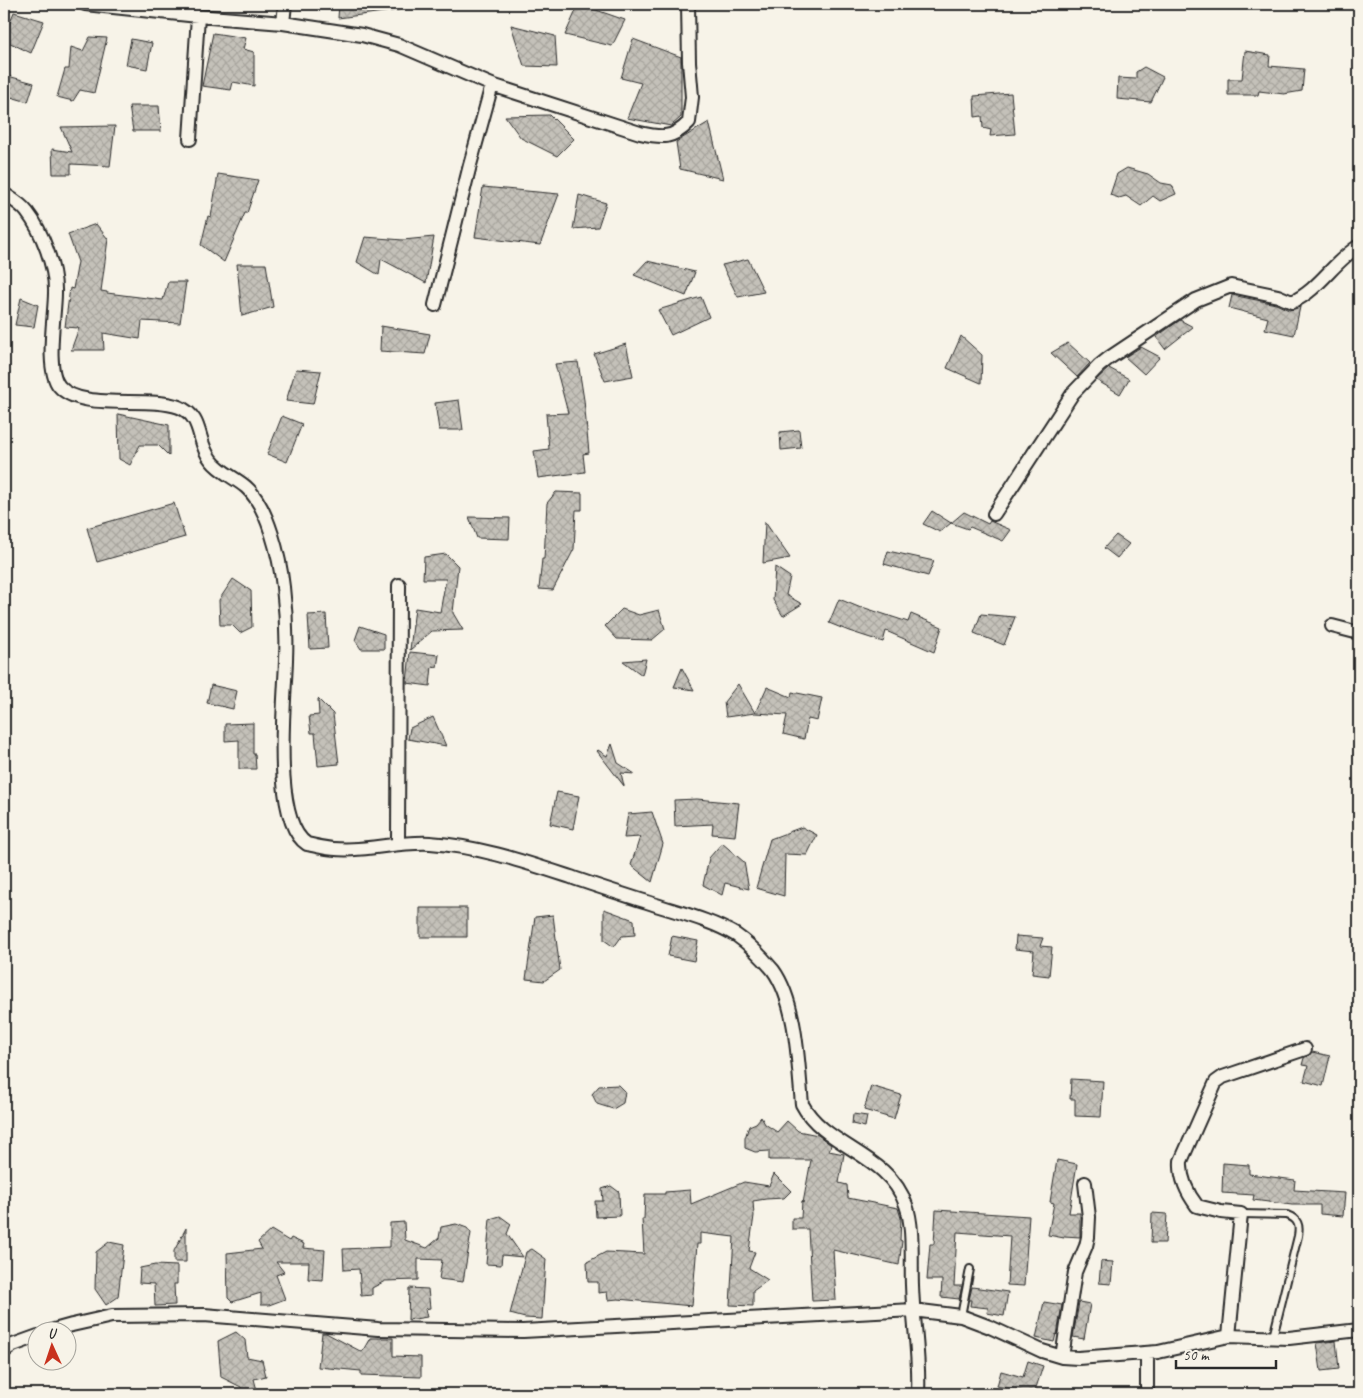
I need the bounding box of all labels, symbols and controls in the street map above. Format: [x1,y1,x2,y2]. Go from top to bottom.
north arrow [28,1320,78,1370]
text: U [48,1325,58,1342]
scale bar [1176,1338,1276,1370]
text: 50 m [1183,1346,1210,1365]

